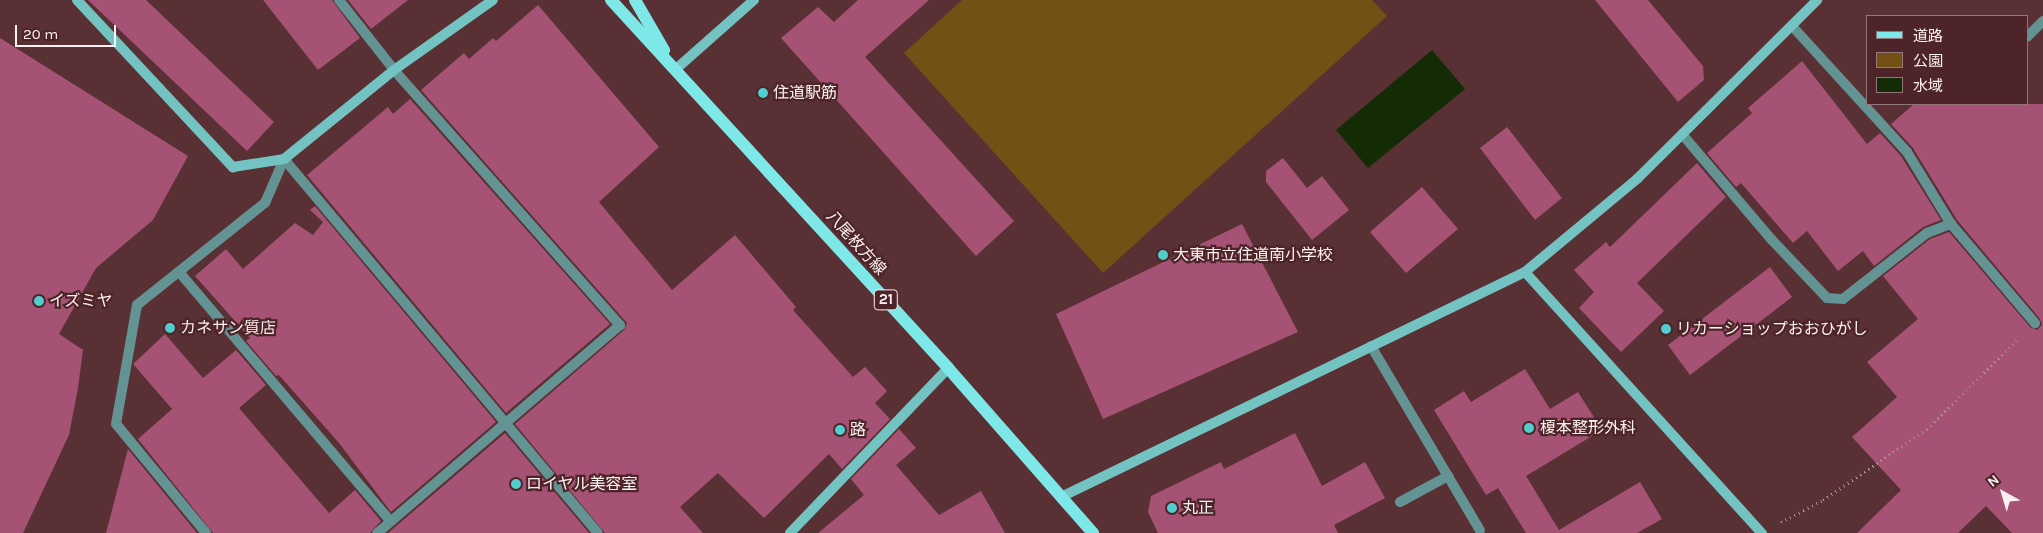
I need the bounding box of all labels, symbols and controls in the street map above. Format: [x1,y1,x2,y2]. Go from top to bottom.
scale bar [18,15,119,47]
legend [1866,15,2028,105]
text: 20 m [23,25,58,43]
text: 道路 [1913,27,1943,45]
text: 公園 [1913,52,1943,70]
text: 水域 [1913,77,1943,95]
place label: 住道駅筋 [773,83,837,103]
marker: 住道駅筋 [757,87,769,99]
street label: 八尾枚方線 [822,207,890,279]
place label: 大東市立住道南小学校 [1173,245,1333,265]
marker: 大東市立住道南小学校 [1157,249,1169,261]
road number: 21 [874,288,898,312]
place label: イズミヤ [49,291,113,311]
marker: イズミヤ [33,295,45,307]
place label: カネサン質店 [180,318,276,338]
place label: リカーショップおおひがし [1676,319,1868,339]
marker: カネサン質店 [164,322,176,334]
marker: リカーショップおおひがし [1660,323,1672,335]
place label: 榎本整形外科 [1540,418,1636,438]
place label: 路 [850,420,866,440]
marker: 榎本整形外科 [1522,421,1536,435]
marker: 路 [834,424,846,436]
north arrow [1978,468,2028,518]
text: N [1984,471,2002,491]
place label: ロイヤル美容室 [526,474,638,494]
marker: ロイヤル美容室 [510,478,522,490]
place label: 丸正 [1182,498,1214,518]
marker: 丸正 [1166,502,1178,514]

